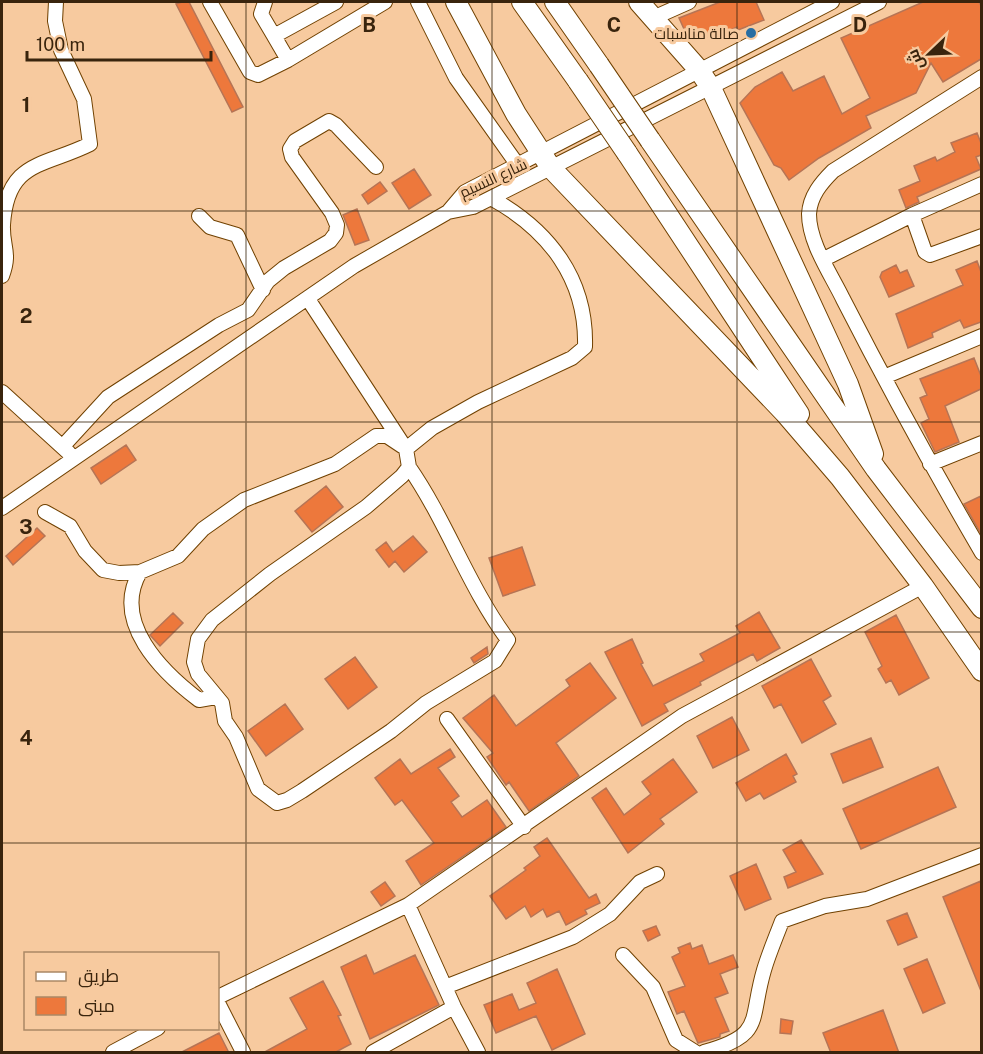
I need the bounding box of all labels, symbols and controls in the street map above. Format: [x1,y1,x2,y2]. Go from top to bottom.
text: B [362,13,376,37]
text: C [607,13,621,37]
text: D [853,13,867,37]
scale bar [27,24,212,62]
north arrow [899,24,959,84]
place label: صالة مناسبات [654,25,739,42]
marker: صالة مناسبات [744,26,758,40]
text: 100 m [36,34,85,55]
text: ش [903,47,928,73]
text: 1 [22,93,30,117]
street label: شارع النسيم [457,155,531,204]
text: 2 [20,304,32,328]
text: 3 [19,515,33,539]
text: 4 [19,726,33,750]
legend [24,952,219,1030]
text: طريق [78,965,119,988]
text: مبنى [78,995,115,1017]

